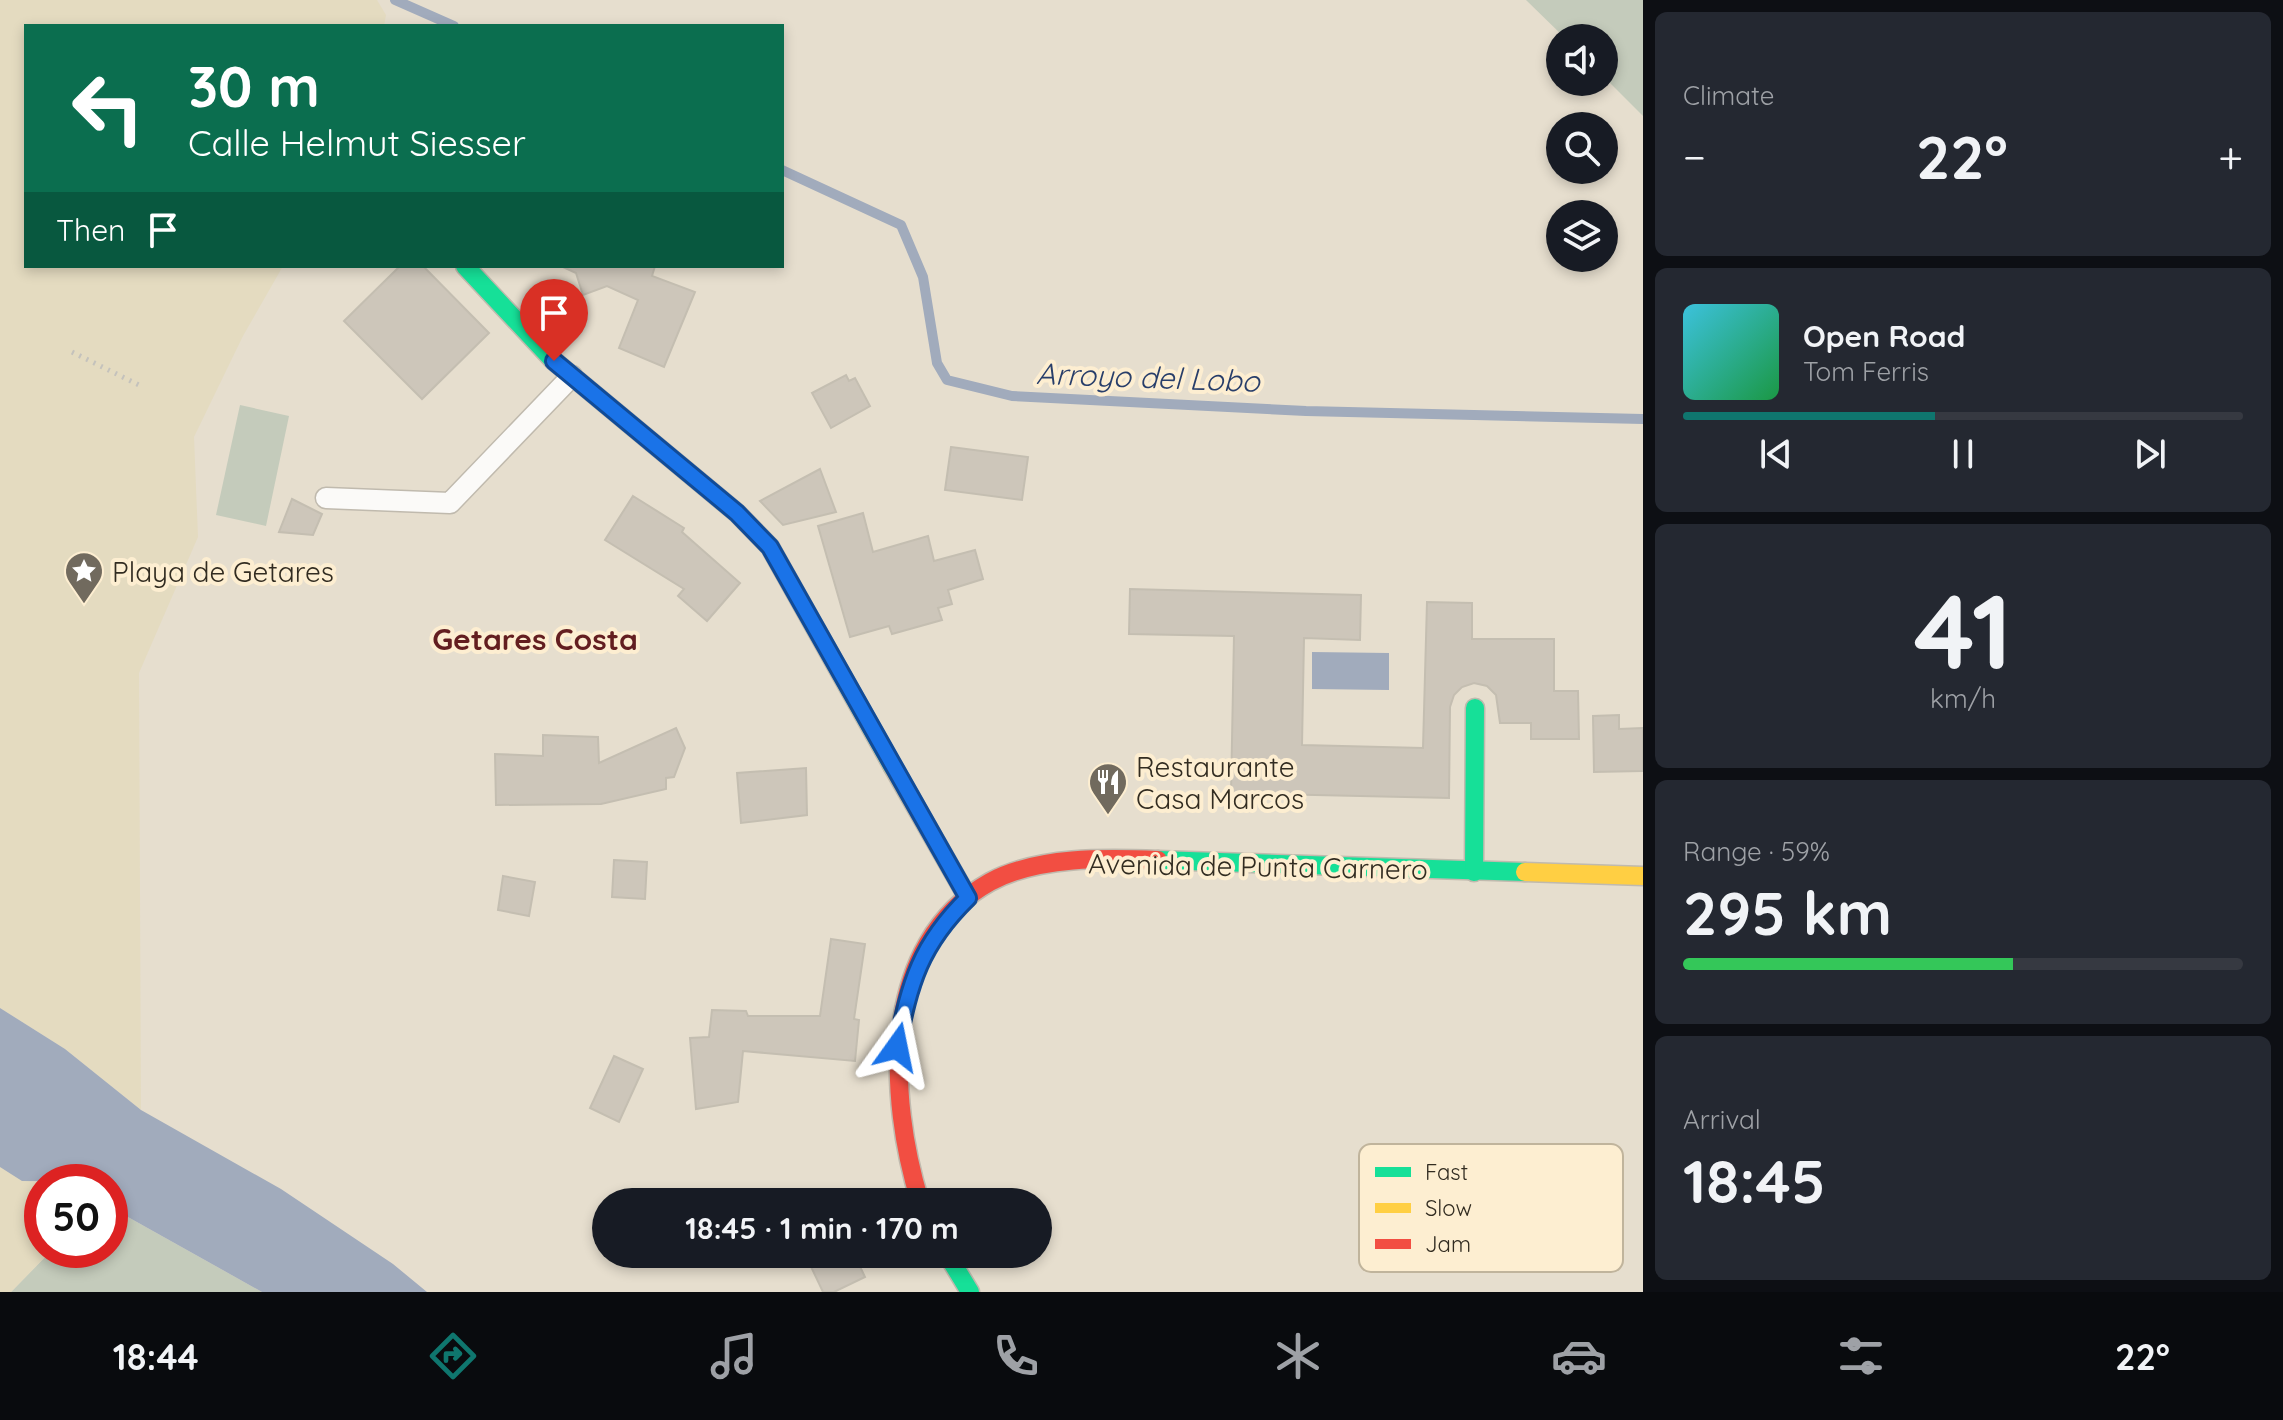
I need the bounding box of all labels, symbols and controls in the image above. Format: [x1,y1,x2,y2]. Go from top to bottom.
map controls [1546,24,1618,272]
button: sound [1546,24,1618,96]
text: 30 m [188,51,320,121]
icon: left [56,56,160,160]
text: Climate [1683,79,1774,112]
button: search [1546,112,1618,184]
text: 22° [1916,119,2008,194]
text: Calle Helmut Siesser [188,120,526,165]
text: − [1683,129,1706,184]
text: + [2218,129,2243,184]
button: layers [1546,200,1618,272]
icon: arrive [141,208,185,252]
text: Then [56,211,125,249]
pin [520,279,588,361]
icon: arrive [532,291,576,335]
text: Open Road [1803,317,1965,355]
water label: Arroyo del Lobo [1036,354,1262,400]
text: Tom Ferris [1803,355,1929,388]
icon: previous [1754,432,1798,476]
icon: pause [1941,432,1985,476]
icon: next [2128,432,2172,476]
place icon: Playa de Getares [63,550,105,605]
place label: Playa de Getares [112,554,334,589]
text: 41 [1914,565,2012,695]
district label: Getares Costa [432,620,638,658]
text: km/h [1930,682,1996,715]
place label: Restaurante Casa Marcos [1136,749,1304,816]
restaurant icon: Restaurante Casa Marcos [1087,761,1129,816]
text: Range · 59% [1683,835,1830,868]
street label: Avenida de Punta Carnero [1088,846,1428,886]
text: 295 km [1683,875,1892,950]
position arrow [855,1005,939,1089]
text: Arrival [1683,1103,1761,1136]
text: 18:45 [1683,1143,1825,1218]
legend [1359,1144,1623,1272]
text: Fast [1425,1158,1468,1186]
speed limit sign: 50 [24,1164,128,1268]
text: Slow [1425,1194,1472,1222]
text: 18:45 · 1 min · 170 m [685,1209,959,1247]
text: Jam [1425,1230,1471,1258]
icon: directions [425,1328,481,1384]
icon: music [706,1328,762,1384]
icon: phone [988,1328,1044,1384]
icon: climate [1270,1328,1326,1384]
icon: car [1551,1328,1607,1384]
icon: filters [1833,1328,1889,1384]
text: 18:44 [113,1334,199,1379]
text: 22° [2115,1334,2170,1379]

